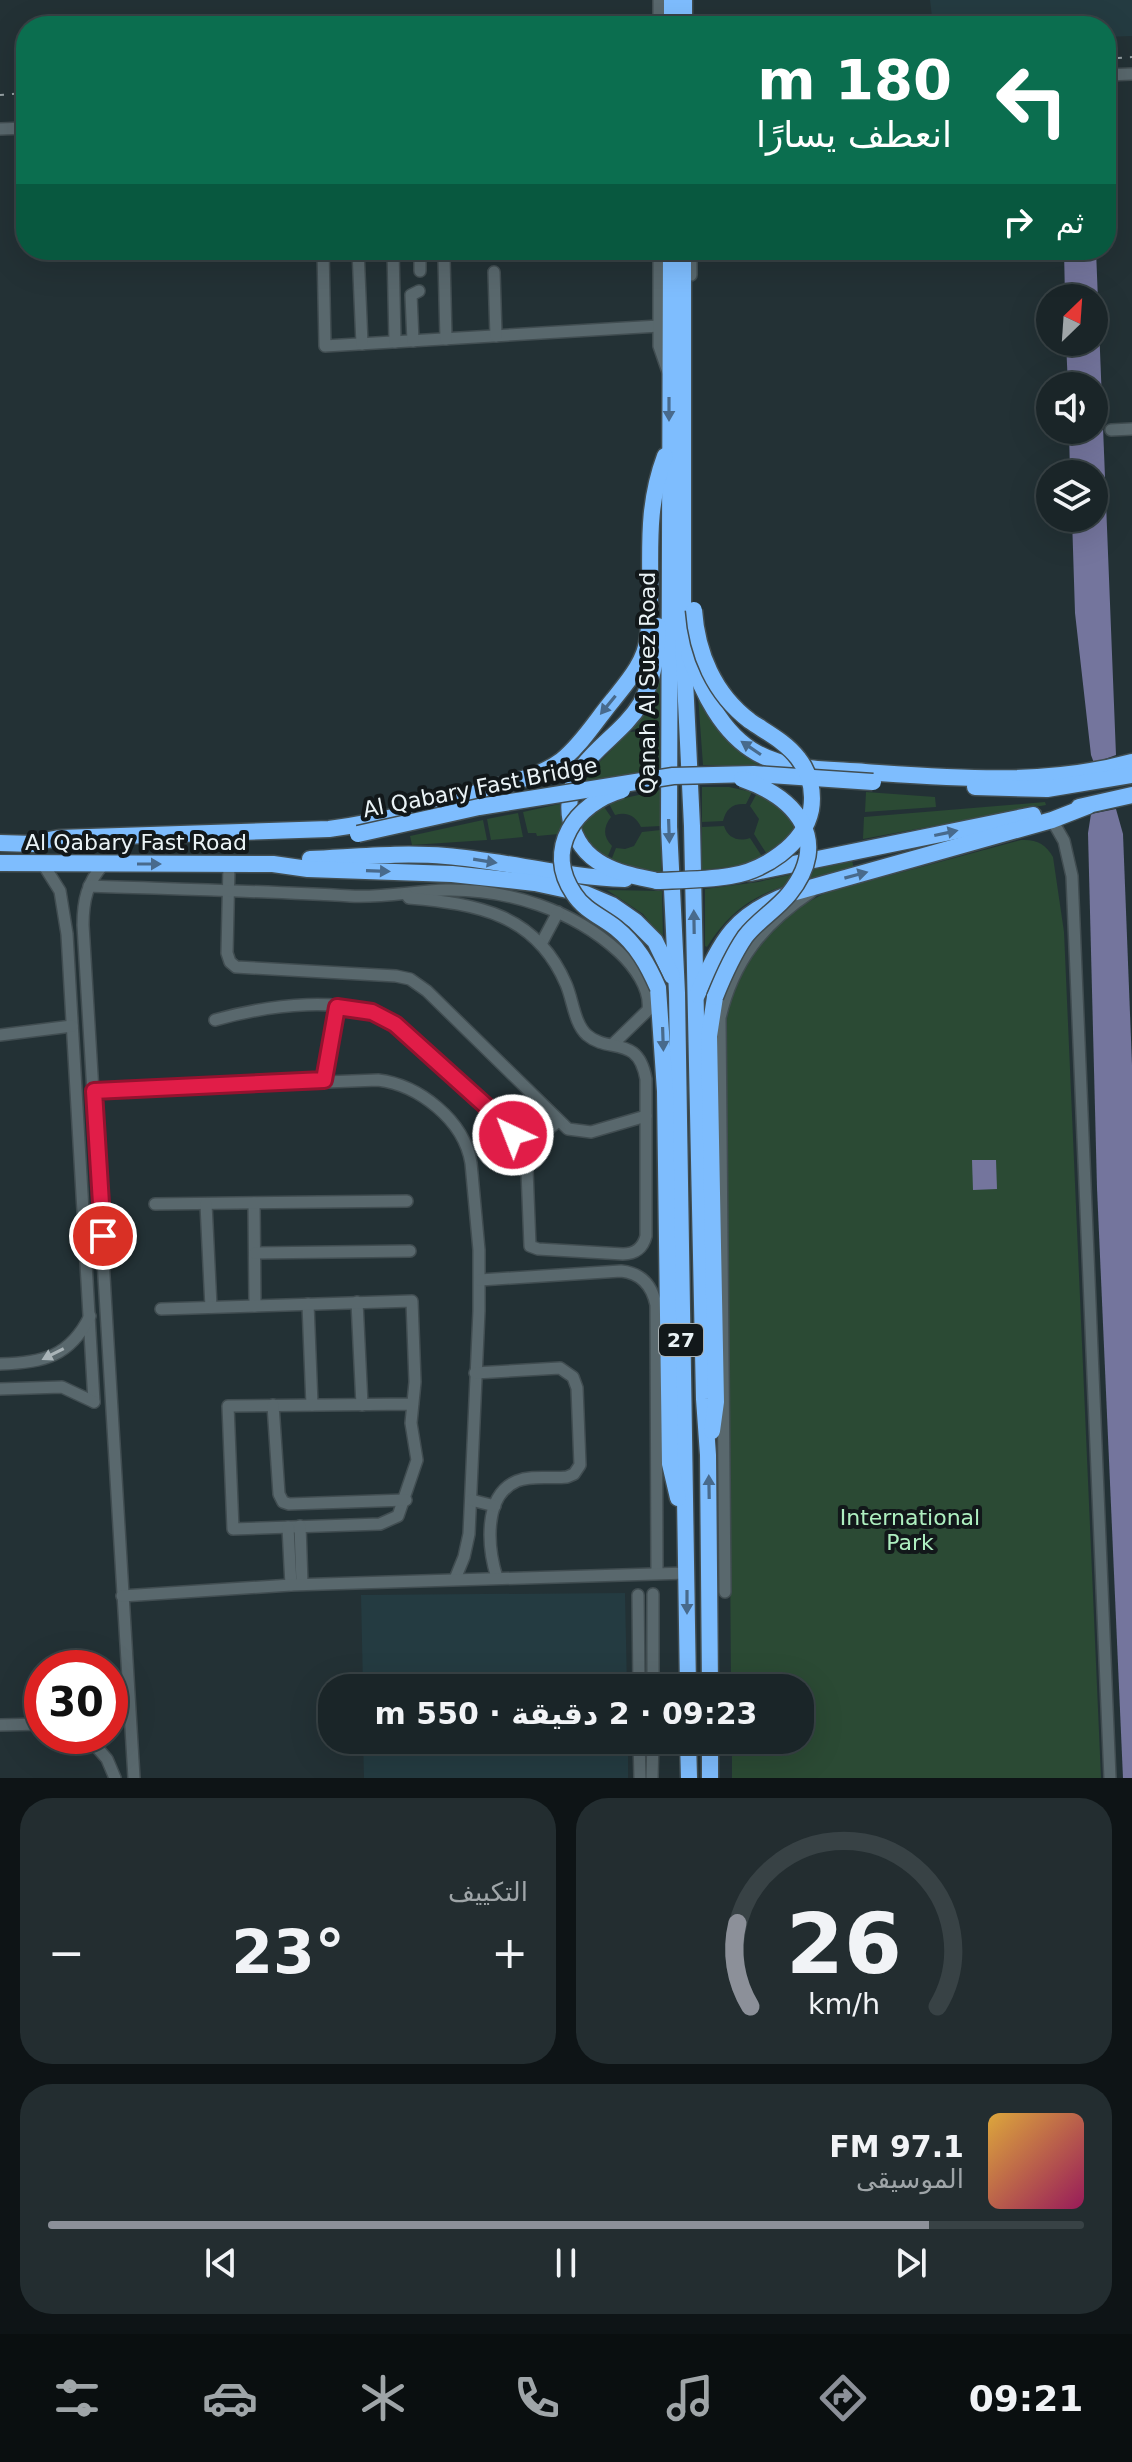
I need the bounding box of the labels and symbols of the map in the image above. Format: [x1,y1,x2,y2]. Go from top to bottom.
north arrow [1036,284,1108,356]
one-way arrow [663,397,675,422]
street label: Qanah Al Suez Road [635,572,660,794]
one-way arrow [600,695,617,715]
one-way arrow [740,741,762,755]
street label: Al Qabary Fast Bridge [361,752,599,823]
one-way arrow [663,819,675,844]
one-way arrow [934,826,959,839]
street label: Al Qabary Fast Road [25,830,247,855]
one-way arrow [473,855,498,868]
one-way arrow [137,858,162,870]
one-way arrow [366,864,391,877]
one-way arrow [844,869,869,881]
one-way arrow [688,909,700,934]
one-way arrow [656,1027,669,1053]
position arrow [471,1093,555,1177]
pin [69,1202,137,1270]
road number: 27 [659,1324,703,1356]
one-way arrow [41,1347,64,1361]
one-way arrow [702,1474,715,1499]
park label: International Park [840,1505,980,1555]
one-way arrow [681,1590,693,1615]
speed limit sign: 30 [24,1650,128,1754]

